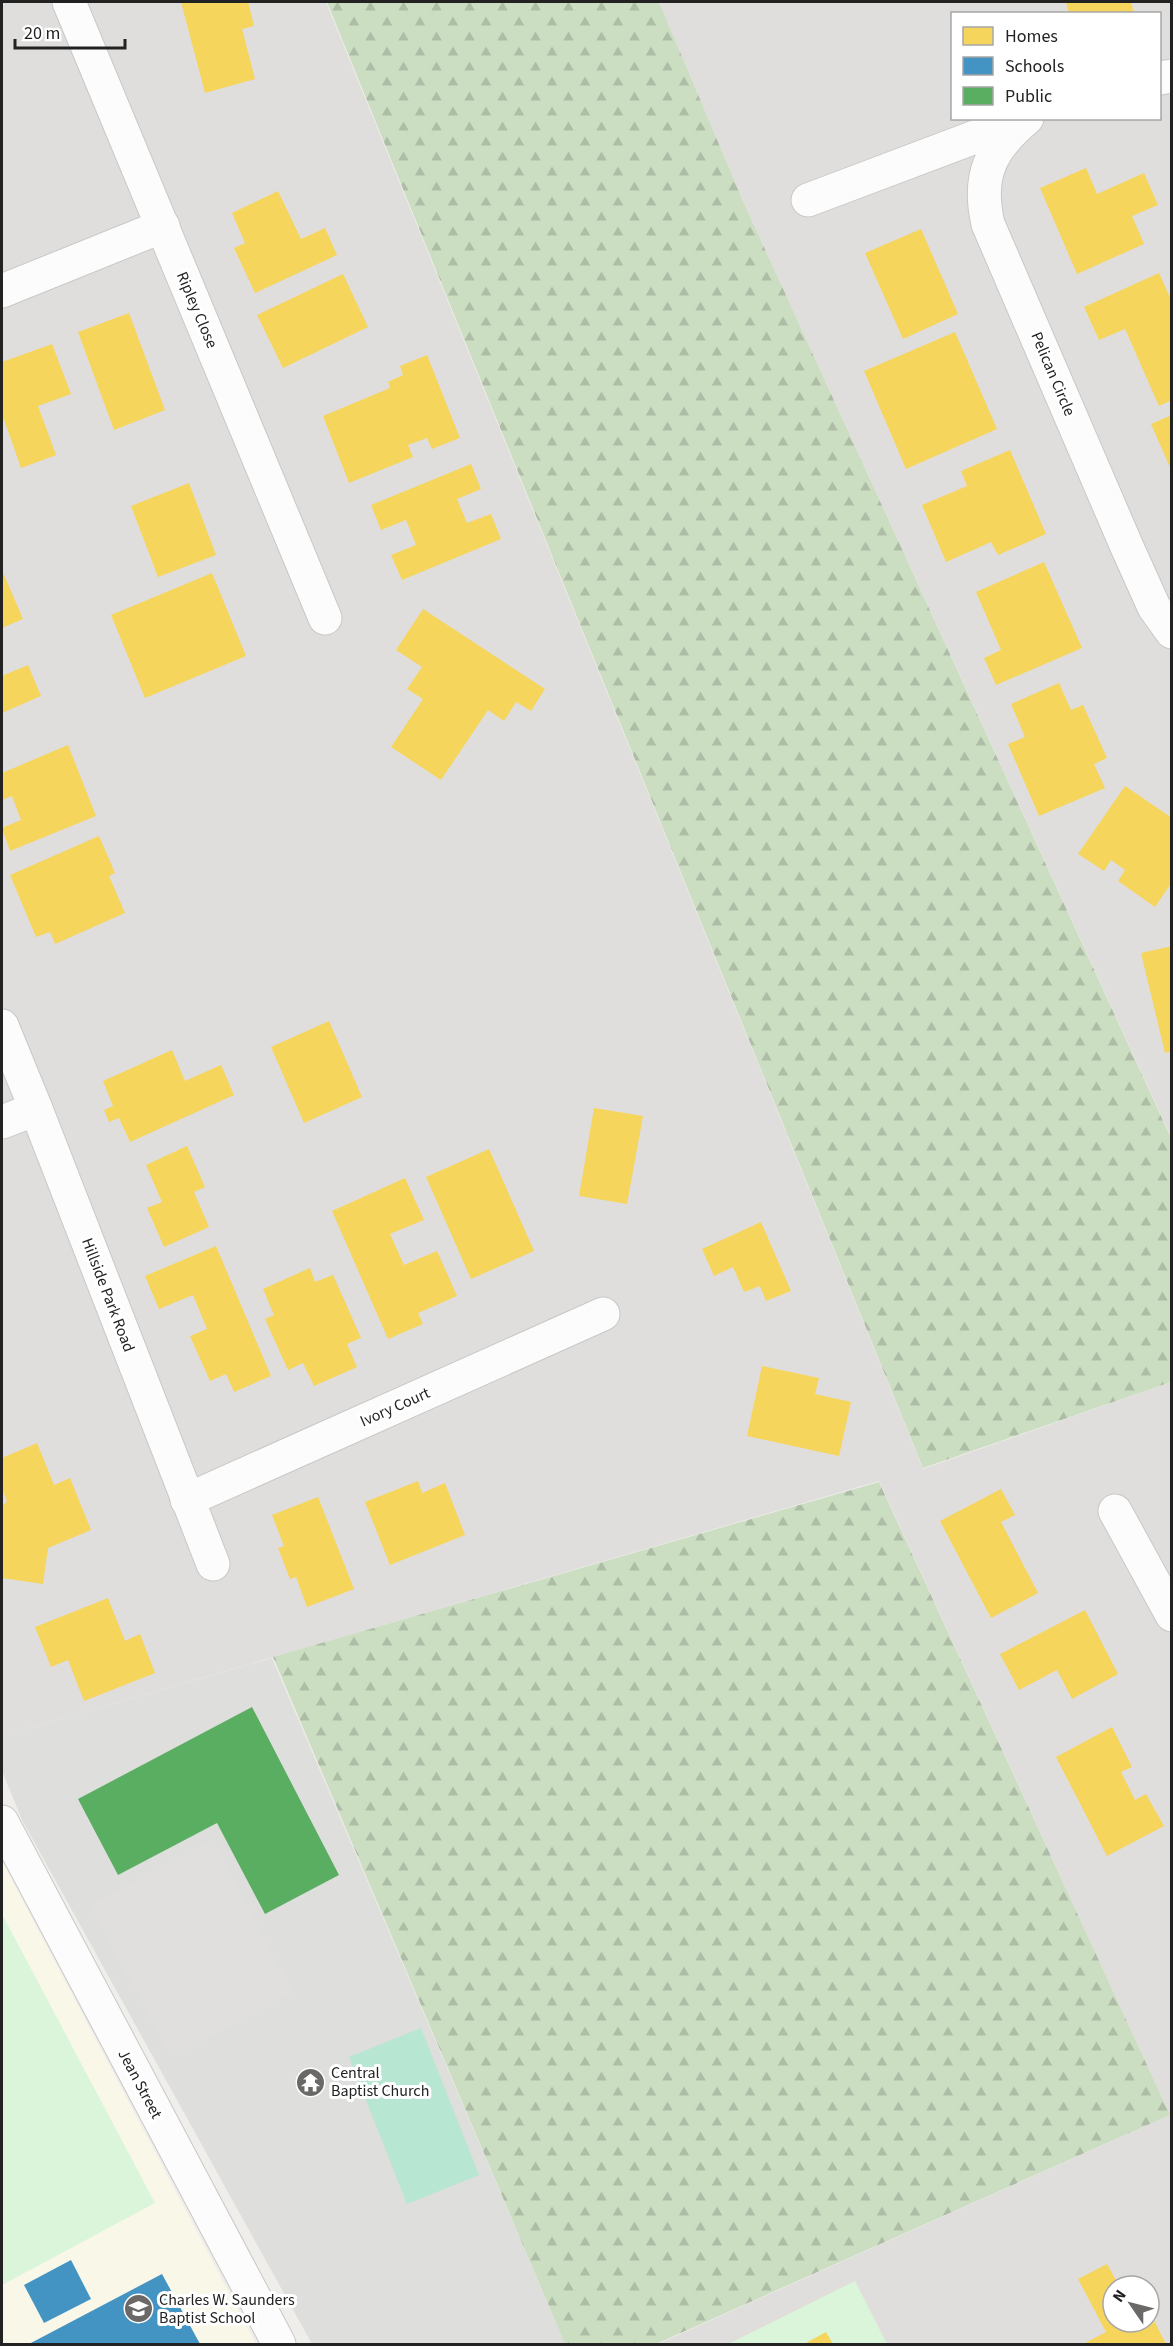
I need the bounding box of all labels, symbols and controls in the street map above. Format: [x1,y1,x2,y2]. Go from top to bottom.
scale bar [15,12,124,50]
legend [951,12,1161,120]
text: 20 m [24,21,60,46]
text: Homes [1005,24,1058,49]
text: Schools [1005,54,1064,79]
text: Public [1005,84,1052,109]
street label: Ripley Close [171,268,223,352]
street label: Pelican Circle [1025,328,1081,420]
street label: Hillside Park Road [76,1235,140,1355]
street label: Ivory Court [357,1382,434,1432]
street label: Jean Street [113,2046,168,2123]
place label: Central Baptist Church [331,2062,429,2102]
temple icon: Central Baptist Church [294,2066,326,2098]
north arrow [1101,2274,1161,2334]
text: N [1107,2285,1132,2307]
place label: Charles W. Saunders Baptist School [159,2289,295,2329]
school or university icon: Charles W. Saunders Baptist School [122,2293,154,2325]

